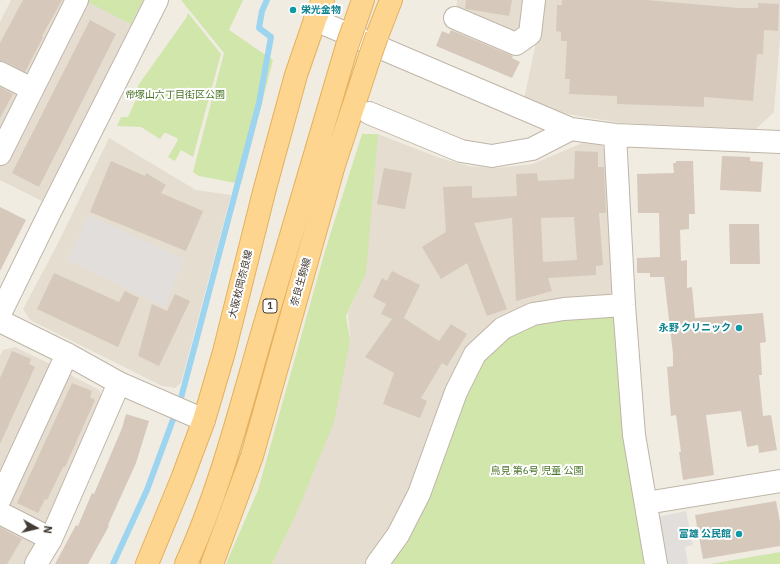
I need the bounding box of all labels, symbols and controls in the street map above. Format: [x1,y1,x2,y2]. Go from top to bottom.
place label: 栄光金物 [301,4,341,16]
marker: 栄光金物 [288,5,298,15]
park label: 帝塚山六丁目街区公園 [125,89,225,101]
street label: 大阪枚岡奈良線 [227,249,255,319]
street label: 奈良生駒線 [288,256,314,308]
road number: 1 [263,299,277,313]
place label: 永野 クリニック [659,322,731,334]
marker: 永野 クリニック [734,323,744,333]
park label: 鳥見 第6号 児童 公園 [490,465,584,477]
north arrow [16,508,56,548]
text: N [40,525,55,535]
place label: 富雄 公民館 [679,528,731,540]
marker: 富雄 公民館 [734,529,744,539]

